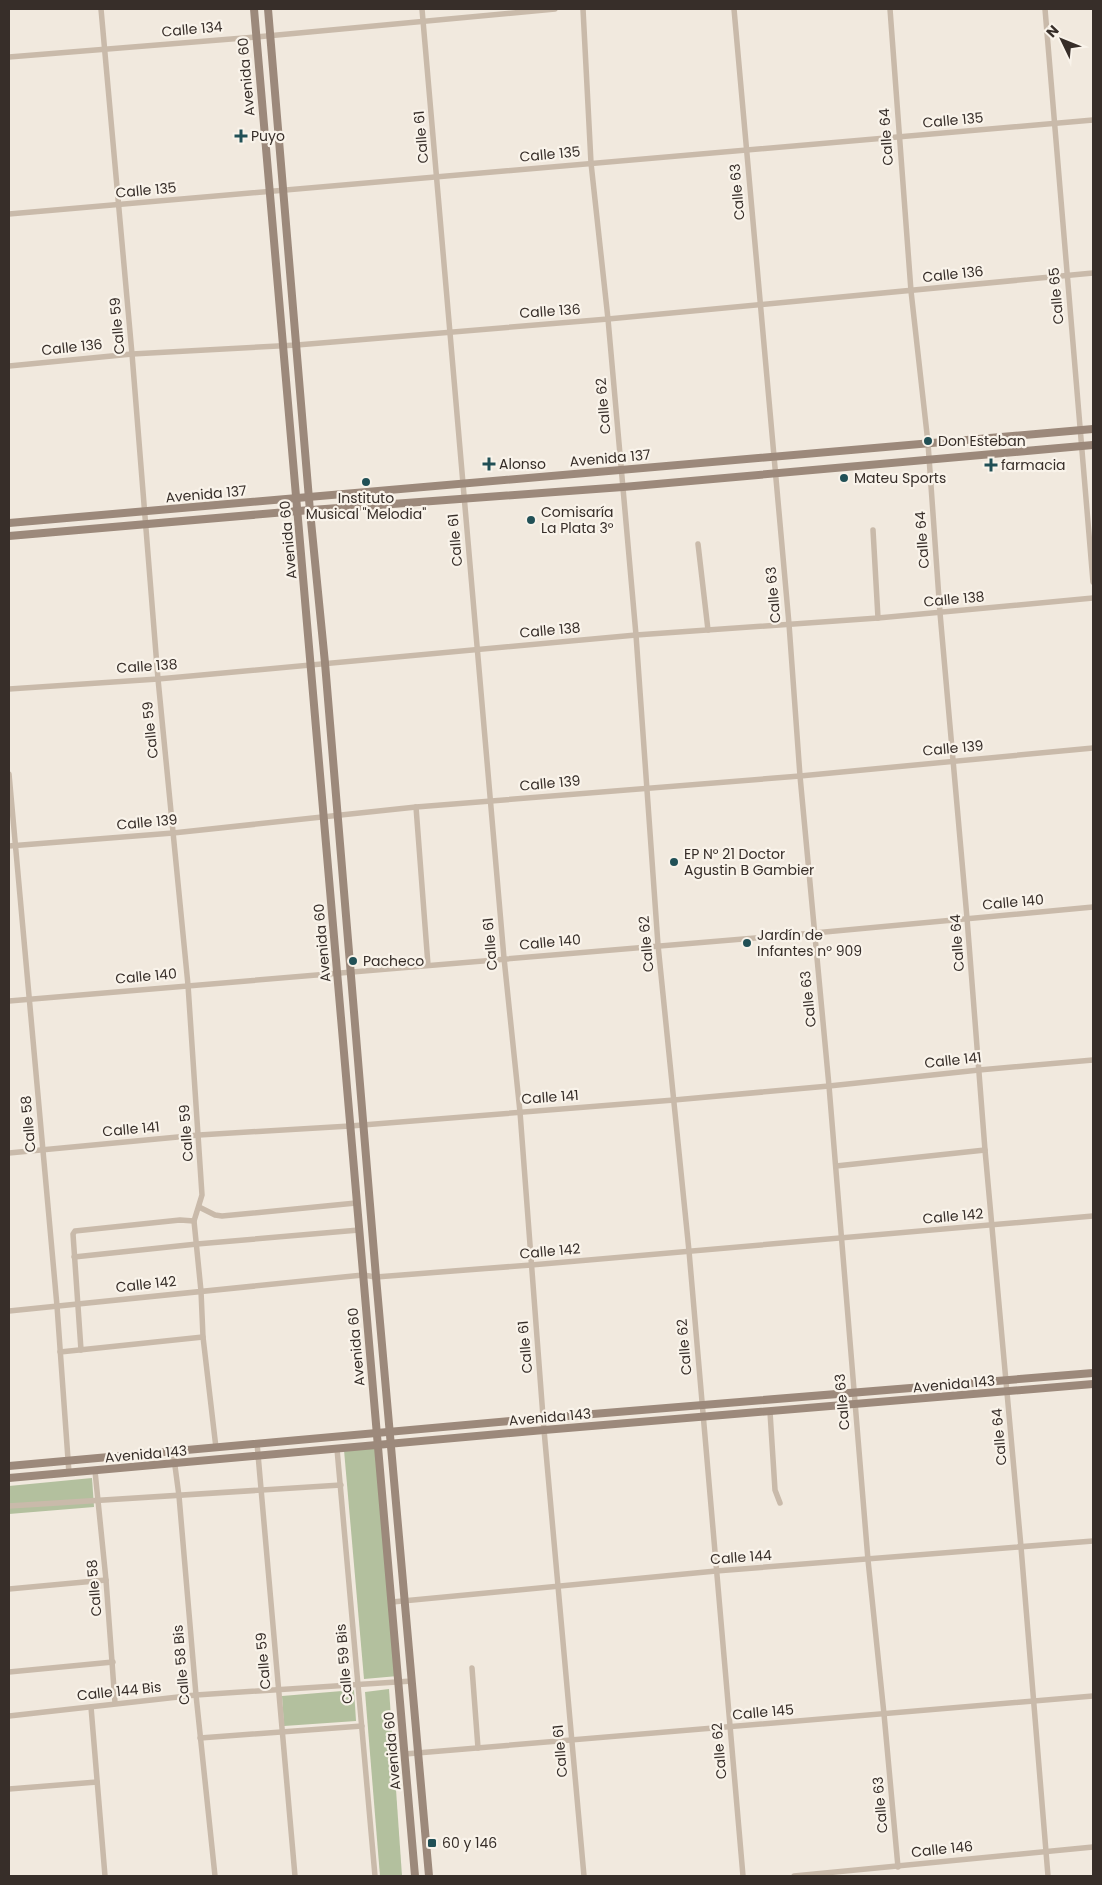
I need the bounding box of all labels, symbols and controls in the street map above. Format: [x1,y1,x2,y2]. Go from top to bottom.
north arrow [1037,15,1087,65]
street label: Calle 134 [161,16,223,42]
text: N [1042,20,1063,42]
street label: Avenida 60 [233,37,259,117]
street label: Calle 135 [922,107,984,133]
street label: Calle 64 [874,108,898,166]
street label: Calle 61 [409,110,433,164]
place label: Puyo [251,126,285,146]
marker: Puyo [235,130,247,142]
street label: Calle 135 [519,141,581,167]
street label: Calle 63 [725,163,749,221]
street label: Calle 135 [115,177,177,203]
street label: Calle 136 [922,261,985,287]
street label: Calle 65 [1044,267,1068,325]
street label: Calle 59 [105,297,129,355]
street label: Calle 136 [519,299,581,323]
street label: Calle 136 [41,334,104,360]
street label: Calle 62 [591,377,615,435]
place label: Don Esteban [938,431,1026,451]
marker: Don Esteban [922,435,934,447]
street label: Avenida 137 [569,444,652,472]
place label: Alonso [499,454,546,474]
place label: farmacia [1001,455,1066,475]
marker: Alonso [483,458,495,470]
marker: farmacia [985,459,997,471]
place label: Mateu Sports [854,468,946,488]
marker: Mateu Sports [838,472,850,484]
marker: Instituto Musical "Melodia" [360,476,372,488]
street label: Avenida 137 [165,480,248,508]
place label: Instituto Musical "Melodia" [306,488,426,524]
street label: Avenida 60 [275,500,301,580]
place label: Comisaría La Plata 3° [541,502,614,538]
street label: Calle 64 [910,511,934,569]
street label: Calle 61 [443,513,467,567]
marker: Comisaría La Plata 3° [525,514,537,526]
street label: Calle 63 [761,566,785,624]
street label: Calle 138 [923,586,985,612]
street label: Calle 138 [519,617,581,643]
street label: Calle 138 [116,654,178,678]
street label: Calle 59 [137,701,163,759]
street label: Calle 139 [922,735,984,761]
street label: Calle 139 [519,770,581,796]
street label: Calle 139 [116,809,178,835]
place label: EP N° 21 Doctor Agustin B Gambier [684,844,814,880]
marker: EP N° 21 Doctor Agustin B Gambier [668,856,680,868]
street label: Calle 140 [981,889,1045,915]
street label: Avenida 60 [309,903,335,983]
street label: Calle 64 [945,914,969,972]
street label: Calle 62 [634,915,658,973]
street label: Calle 61 [478,917,502,971]
place label: Jardín de Infantes n° 909 [757,925,862,961]
street label: Calle 140 [518,929,582,955]
marker: Jardín de Infantes n° 909 [741,937,753,949]
place label: Pacheco [363,951,424,971]
marker: Pacheco [347,955,359,967]
street label: Calle 140 [114,963,178,989]
street label: Calle 63 [795,970,821,1028]
street label: Calle 141 [923,1047,983,1073]
street label: Calle 141 [521,1085,579,1109]
street label: Calle 58 [16,1094,40,1153]
street label: Calle 59 [174,1104,198,1162]
street label: Calle 141 [102,1117,160,1141]
street label: Calle 142 [922,1203,984,1229]
street label: Calle 142 [519,1238,581,1264]
street label: Calle 142 [115,1271,177,1297]
street label: Avenida 60 [343,1307,369,1387]
street label: Calle 62 [672,1318,696,1376]
street label: Calle 61 [513,1320,537,1374]
street label: Avenida 143 [912,1370,996,1398]
street label: Calle 63 [830,1373,854,1431]
street label: Avenida 143 [508,1403,592,1431]
street label: Calle 64 [987,1407,1011,1466]
street label: Avenida 143 [104,1440,188,1468]
street label: Calle 144 [710,1545,773,1569]
street label: Calle 58 [82,1558,106,1617]
street label: Calle 59 Bis [331,1623,357,1705]
street label: Calle 58 Bis [168,1624,194,1706]
street label: Calle 59 [251,1632,275,1690]
street label: Calle 144 Bis [76,1677,162,1705]
street label: Calle 145 [731,1699,795,1725]
street label: Avenida 60 [379,1711,405,1791]
street label: Calle 62 [707,1722,731,1780]
street label: Calle 61 [548,1724,572,1778]
street label: Calle 63 [868,1776,892,1834]
place label: 60 y 146 [442,1833,497,1853]
street label: Calle 146 [910,1836,974,1862]
marker: 60 y 146 [426,1837,438,1849]

